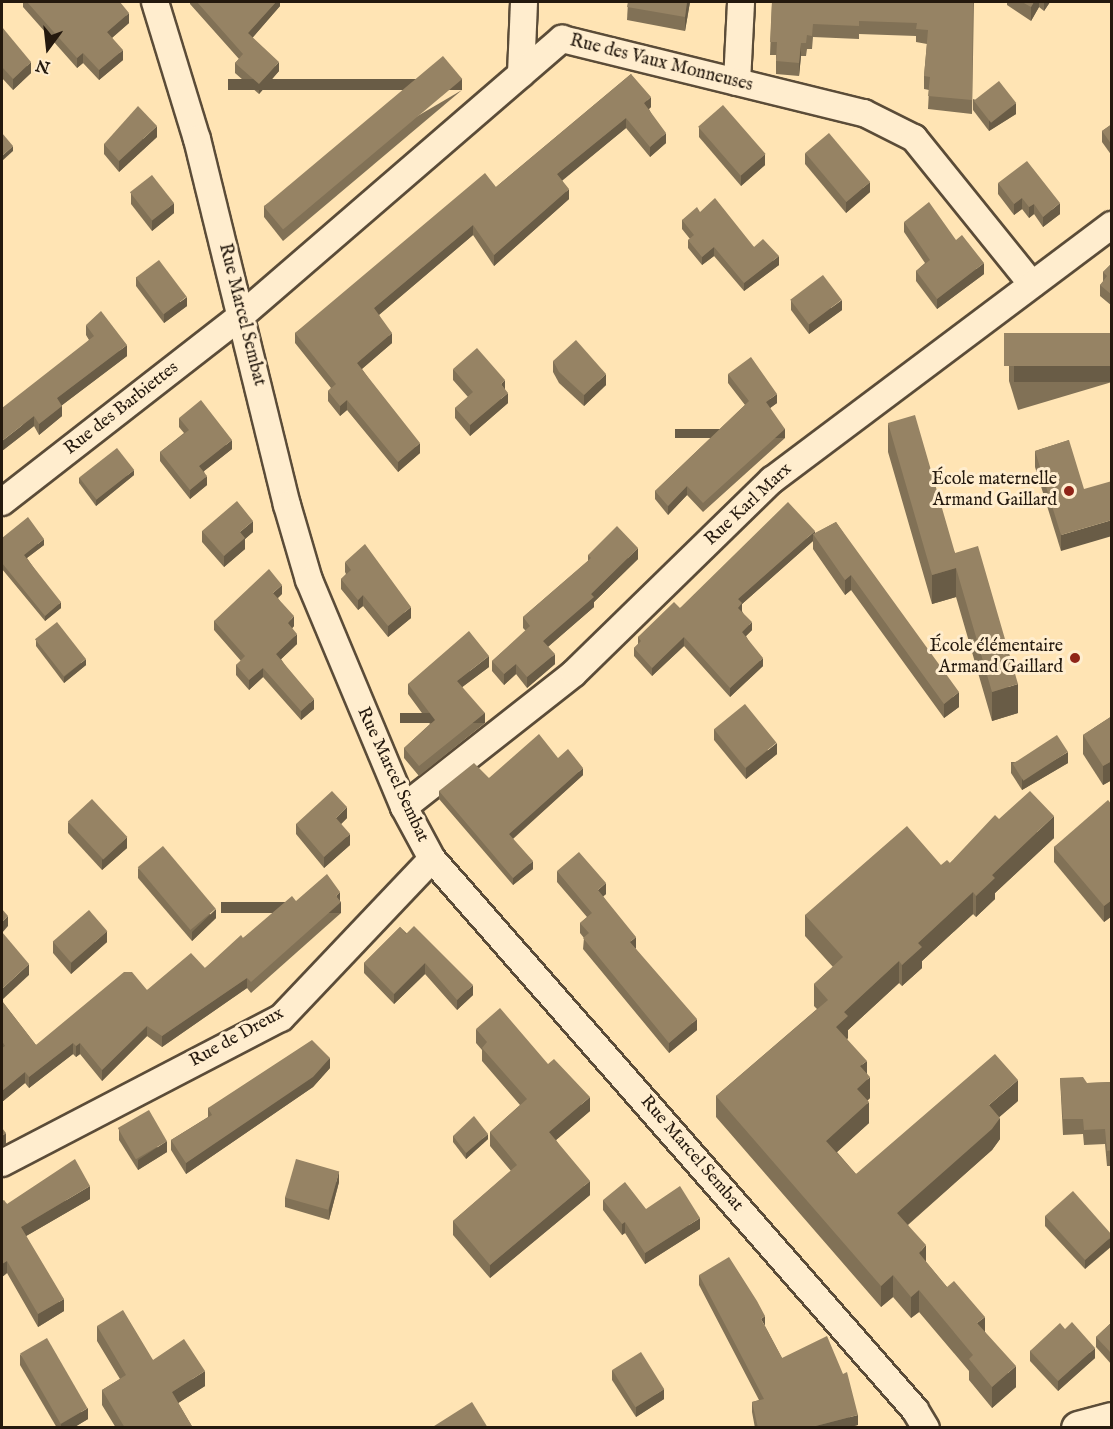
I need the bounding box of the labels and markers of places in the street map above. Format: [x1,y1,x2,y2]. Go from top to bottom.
place label: École maternelle Armand Gaillard [932,470,1057,512]
marker: École maternelle Armand Gaillard [1062,484,1076,498]
place label: École élémentaire Armand Gaillard [929,637,1063,680]
marker: École élémentaire Armand Gaillard [1068,651,1082,665]

